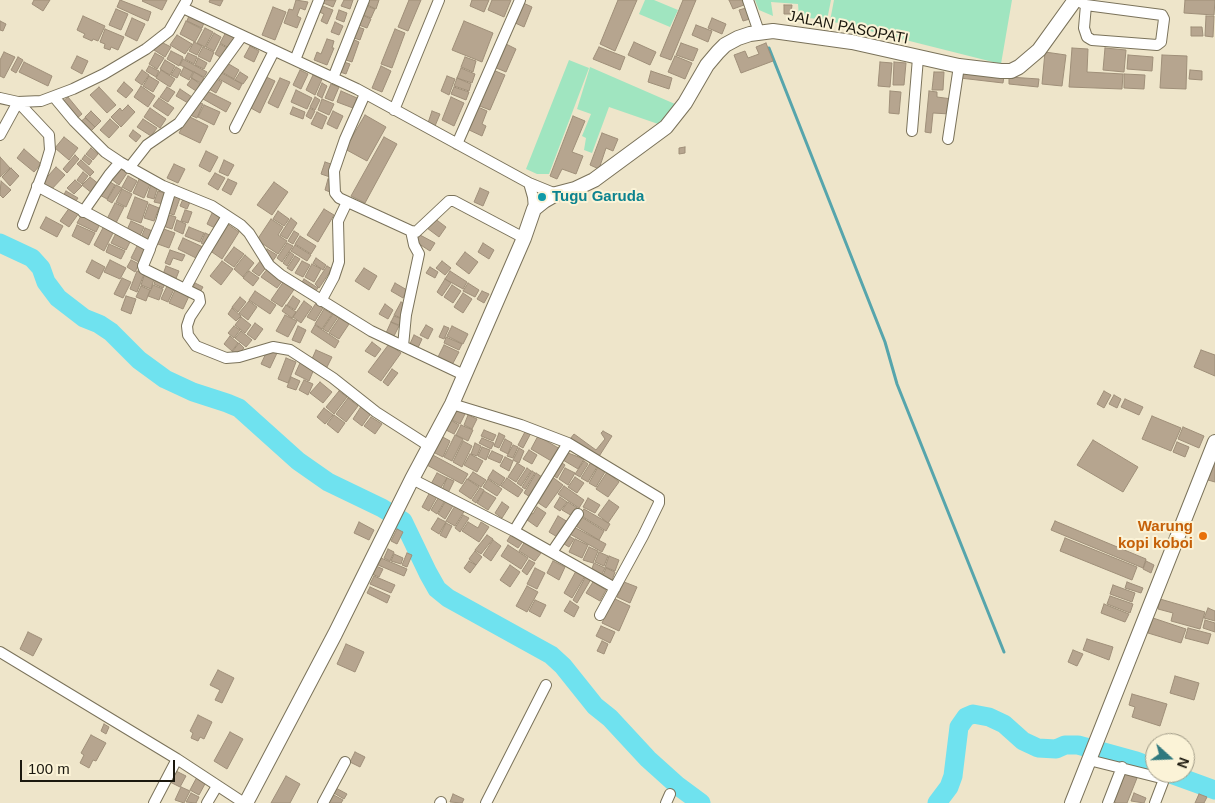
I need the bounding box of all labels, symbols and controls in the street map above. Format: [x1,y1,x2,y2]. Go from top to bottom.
street label: JALAN PASOPATI [786,7,910,49]
place label: Tugu Garuda [552,188,644,206]
marker: Tugu Garuda [536,191,548,203]
place label: Warung kopi koboi [1118,518,1193,553]
marker: Warung kopi koboi [1197,530,1209,542]
north arrow [1145,733,1195,783]
scale bar [22,750,178,782]
text: N [1174,755,1192,770]
text: 100 m [28,760,70,777]

